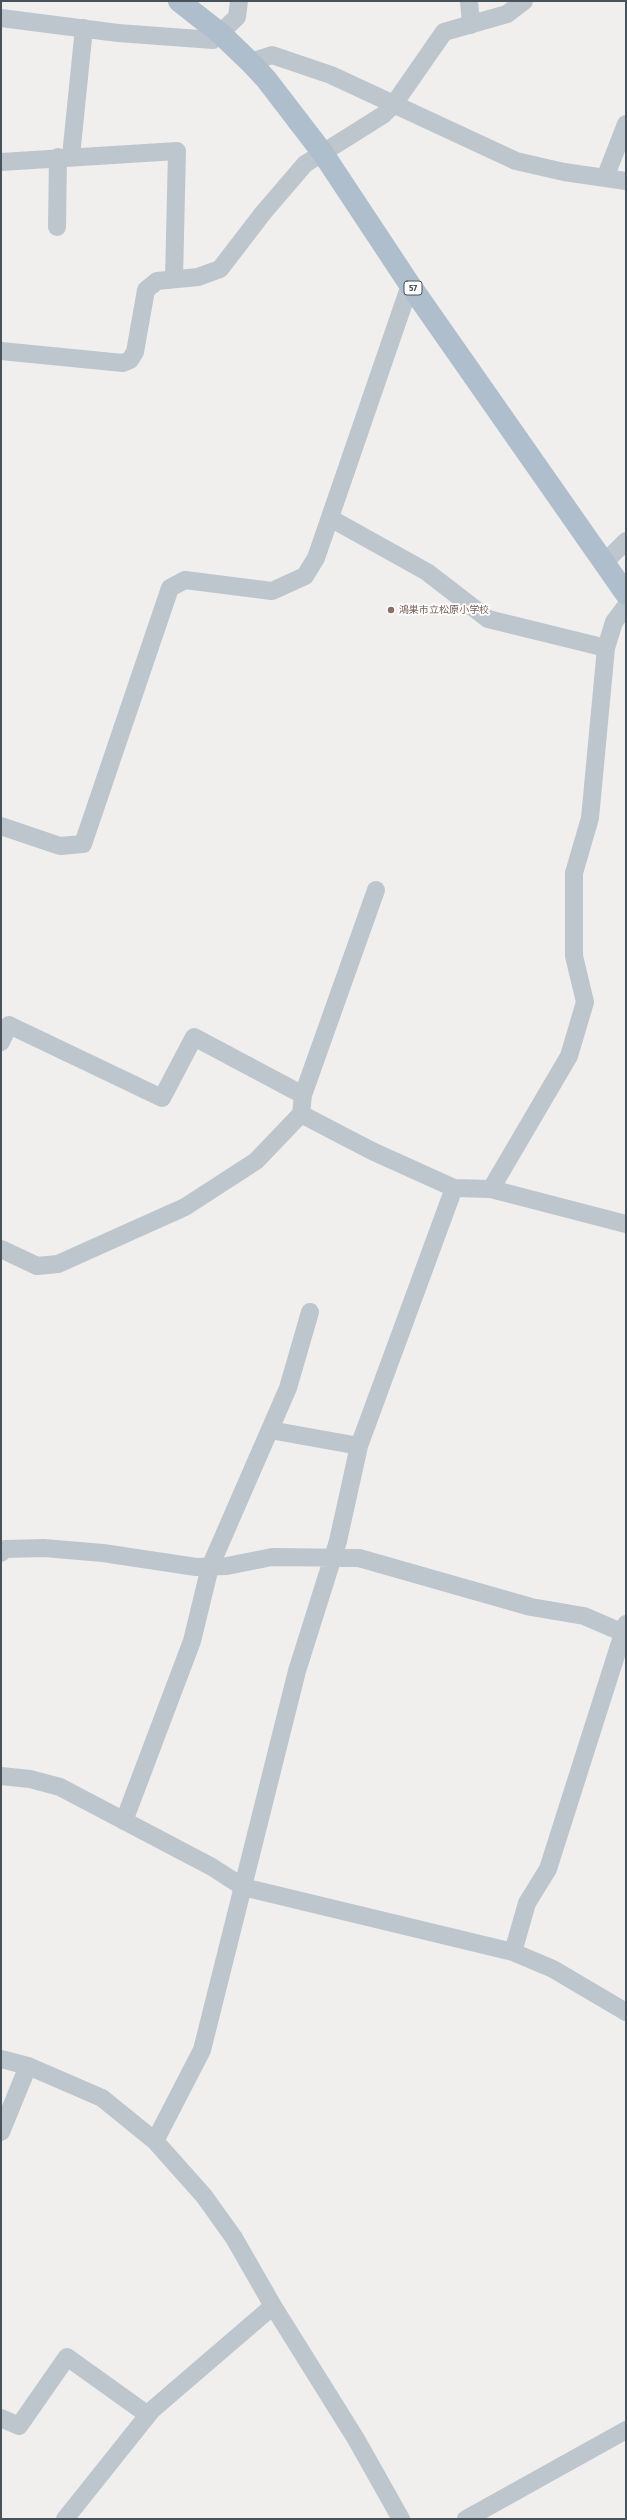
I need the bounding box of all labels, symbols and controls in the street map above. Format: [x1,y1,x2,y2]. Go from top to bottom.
road number: 57 [404,281,422,295]
place label: 鴻巣市立松原小学校 [399,604,489,616]
marker: 鴻巣市立松原小学校 [386,605,396,615]

